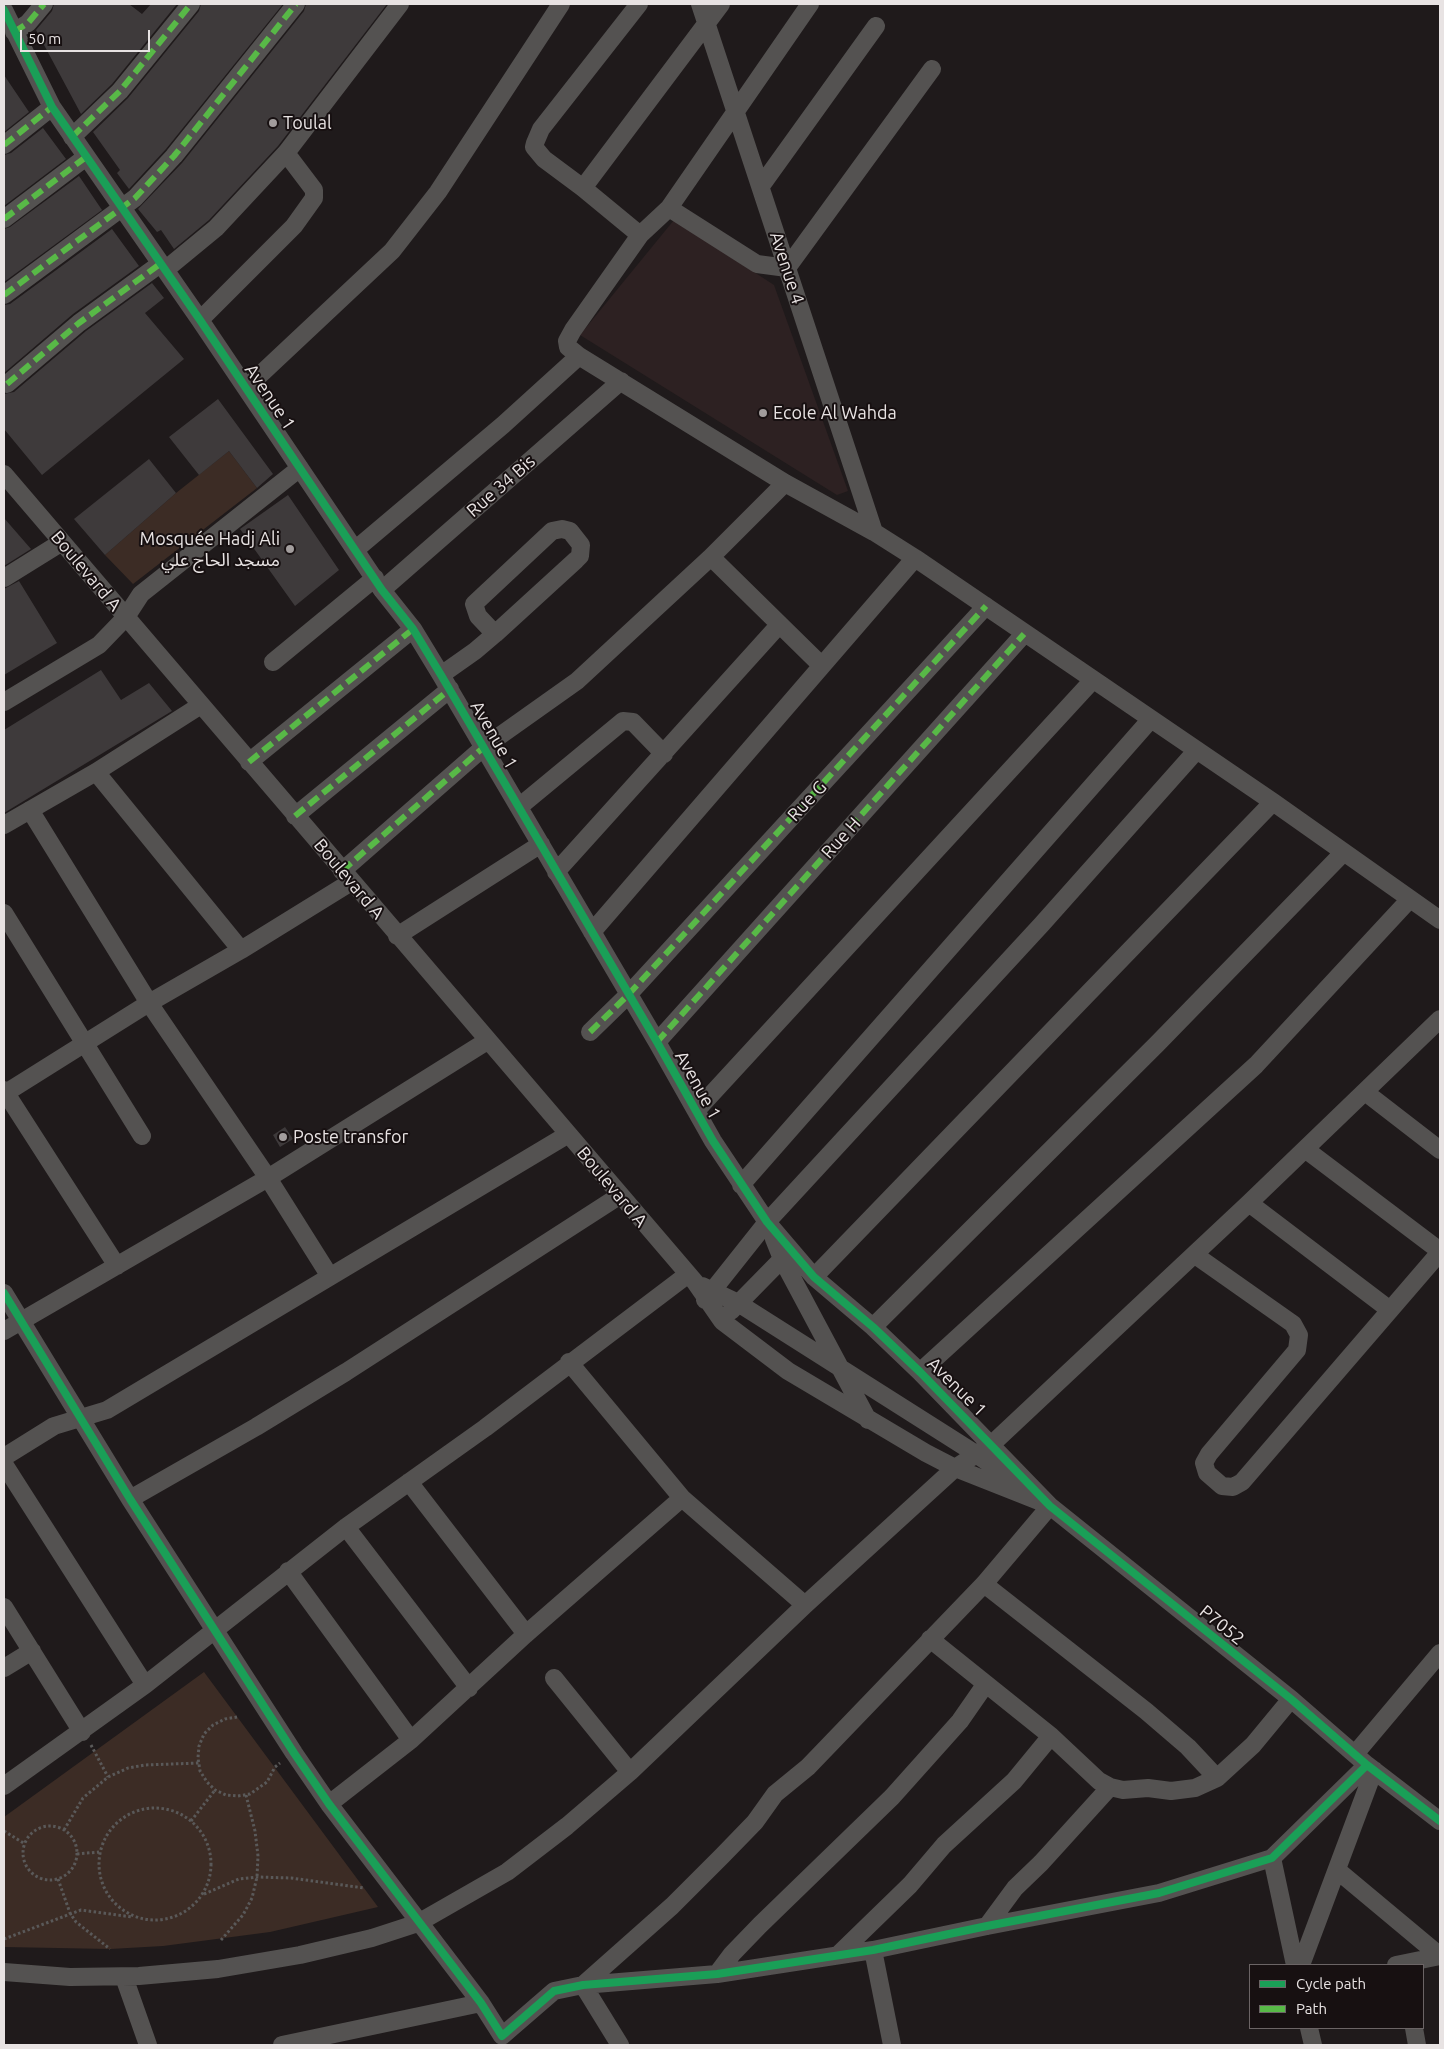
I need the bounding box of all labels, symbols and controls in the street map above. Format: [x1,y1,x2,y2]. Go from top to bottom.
scale bar [22,20,152,52]
text: 50 m [28,30,61,47]
place label: Toulal [283,112,332,134]
marker: Toulal [267,117,279,129]
street label: Avenue 4 [765,229,809,307]
street label: Avenue 1 [240,360,300,434]
place label: Ecole Al Wahda [773,402,897,424]
marker: Ecole Al Wahda [757,407,769,419]
street label: Rue 34 Bis [462,450,540,522]
street label: Boulevard A [46,526,126,616]
place label: Mosquée Hadj Ali مسجد الحاج علي [140,528,280,570]
marker: Mosquée Hadj Ali مسجد الحاج علي [284,543,296,555]
street label: Avenue 1 [466,697,522,773]
street label: Rue G [783,776,831,826]
street label: Rue H [817,813,865,863]
street label: Boulevard A [309,834,389,924]
street label: Avenue 1 [670,1047,726,1123]
place label: Poste transfor [293,1126,408,1148]
marker: Poste transfor [277,1131,289,1143]
street label: Boulevard A [572,1142,652,1232]
street label: Avenue 1 [923,1353,991,1421]
street label: P7052 [1195,1600,1249,1650]
legend [1249,1964,1424,2029]
text: Cycle path [1296,1975,1366,1992]
text: Path [1296,2000,1327,2017]

